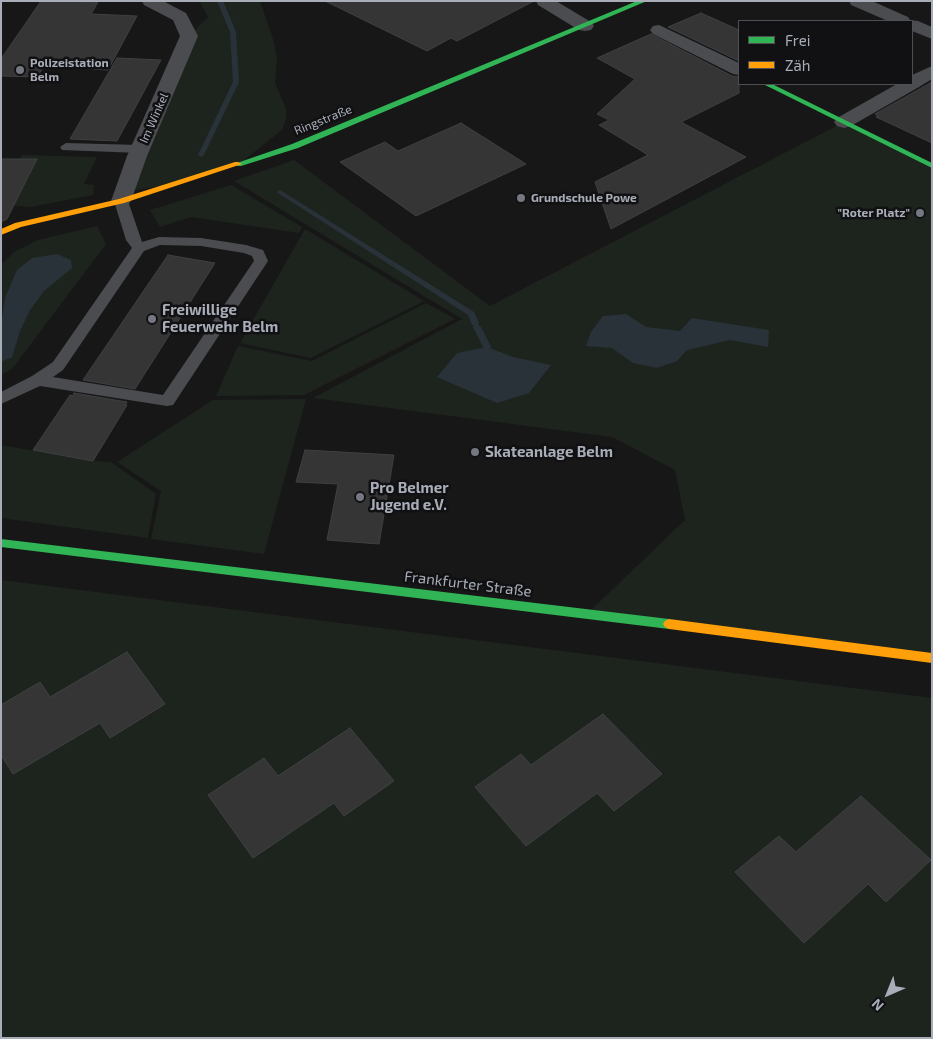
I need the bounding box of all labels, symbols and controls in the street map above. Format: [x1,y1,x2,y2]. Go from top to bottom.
legend [738,20,913,85]
text: Frei [785,31,810,49]
place label: Polizeistation Belm [30,56,109,84]
text: Zäh [785,56,810,74]
marker: Polizeistation Belm [14,64,26,76]
street label: Im Winkel [137,91,171,145]
street label: Ringstraße [292,102,354,138]
place label: Grundschule Powe [531,191,637,205]
marker: Grundschule Powe [515,192,527,204]
place label: "Roter Platz" [837,206,910,220]
marker: "Roter Platz" [914,207,926,219]
place label: Freiwillige Feuerwehr Belm [162,301,278,336]
marker: Freiwillige Feuerwehr Belm [146,313,158,325]
place label: Skateanlage Belm [485,443,613,461]
marker: Skateanlage Belm [469,446,481,458]
place label: Pro Belmer Jugend e.V. [370,479,449,514]
marker: Pro Belmer Jugend e.V. [354,491,366,503]
street label: Frankfurter Straße [403,567,533,601]
north arrow [863,969,913,1019]
text: N [868,996,887,1015]

